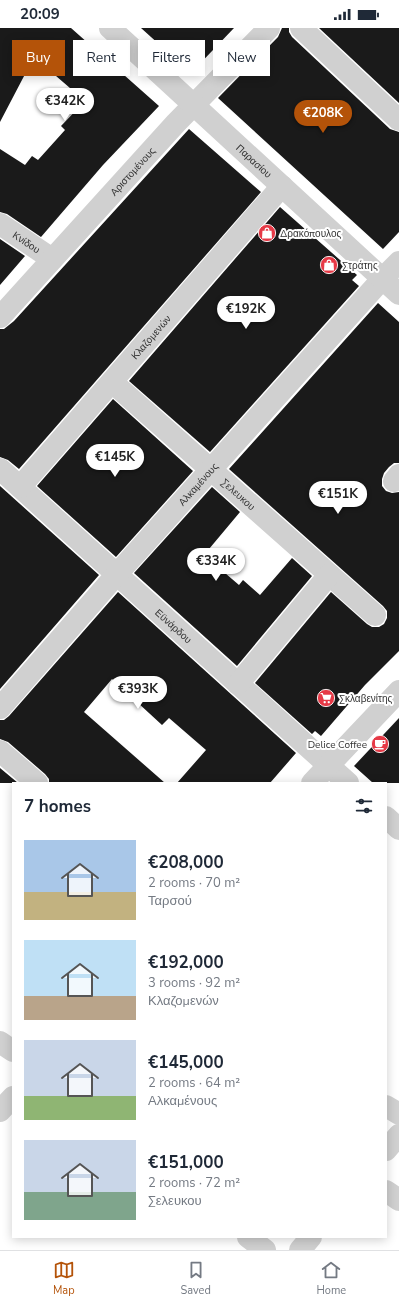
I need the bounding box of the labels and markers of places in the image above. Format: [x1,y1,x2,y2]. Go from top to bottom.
pin: €342K [37,88,93,122]
pin: €208K [295,100,351,134]
shop icon: Δρακόπουλος [257,223,277,243]
place label: Δρακόπουλος [280,227,342,241]
shop icon: Στράτης [319,255,339,275]
place label: Στράτης [342,259,378,273]
pin: €192K [218,296,274,330]
pin: €145K [87,444,143,478]
pin: €151K [310,481,366,515]
pin: €334K [188,548,244,582]
pin: €393K [110,676,166,710]
supermarket icon: Σκλαβενίτης [316,688,336,708]
place label: Σκλαβενίτης [339,692,393,706]
cafe icon: Delice Coffee [370,734,390,754]
place label: Delice Coffee [308,738,367,752]

